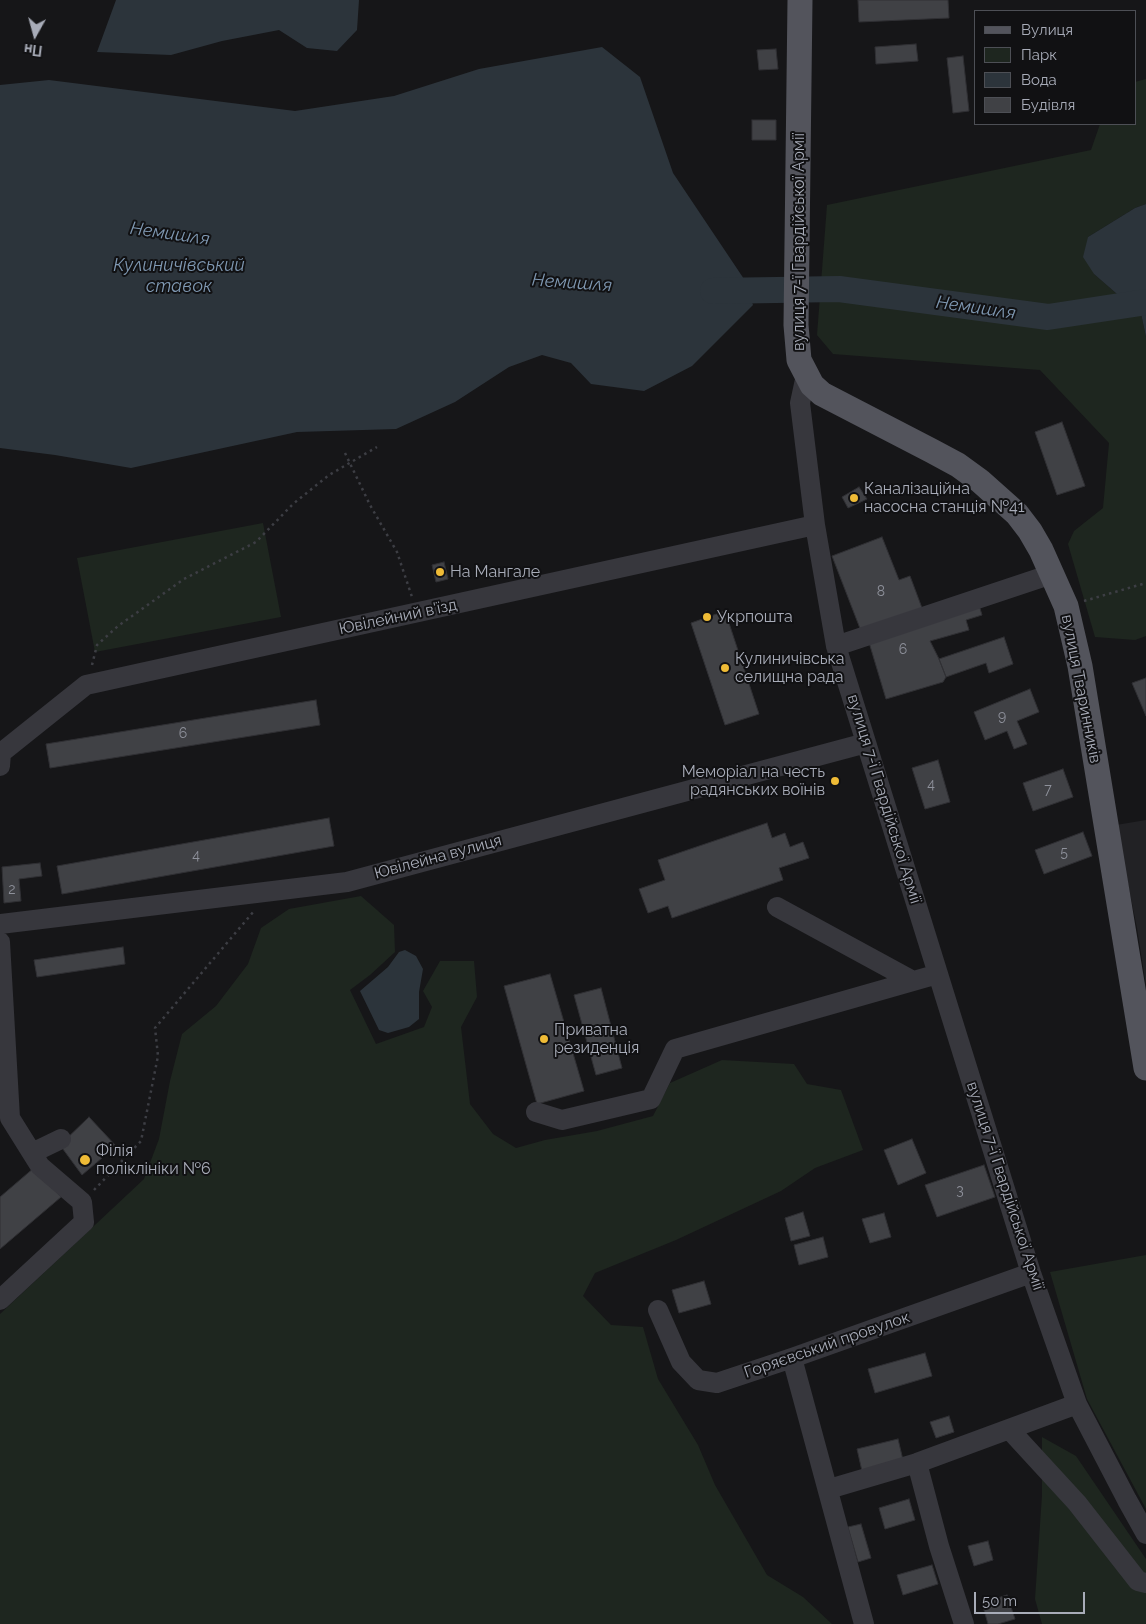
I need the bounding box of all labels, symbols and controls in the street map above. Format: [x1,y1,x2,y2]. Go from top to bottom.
north arrow [10,10,60,60]
legend [974,10,1136,125]
text: Вулиця [1021,21,1073,39]
text: Пн [23,41,43,59]
text: Парк [1021,46,1057,64]
text: Вода [1021,71,1057,89]
text: Будівля [1021,96,1075,114]
street label: вулиця 7-ї Гвардійської Армії [789,133,809,351]
water label: Немишля [129,218,211,250]
water label: Кулиничівський ставок [113,255,245,298]
water label: Немишля [531,269,613,297]
water label: Немишля [935,292,1017,324]
place label: Каналізаційна насосна станція №41 [864,479,1025,517]
marker: Каналізаційна насосна станція №41 [848,492,860,504]
place label: На Мангале [450,562,540,582]
marker: На Мангале [434,566,446,578]
house number: 8 [877,584,885,600]
street label: Ювілейний в'їзд [337,595,459,639]
place label: Укрпошта [717,607,793,627]
marker: Укрпошта [701,611,713,623]
street label: вулиця Тваринників [1057,613,1105,765]
house number: 6 [899,642,907,658]
place label: Кулиничівська селищна рада [735,649,845,687]
marker: Кулиничівська селищна рада [719,662,731,674]
street label: вулиця 7-ї Гвардійської Армії [843,692,925,906]
house number: 9 [998,709,1006,725]
house number: 6 [179,726,187,742]
place label: Меморіал на честь радянських воїнів [682,762,825,800]
marker: Меморіал на честь радянських воїнів [829,775,841,787]
house number: 4 [927,777,935,793]
house number: 7 [1044,782,1052,798]
street label: Ювілейна вулиця [372,831,504,883]
house number: 5 [1060,845,1068,861]
house number: 4 [192,848,200,864]
house number: 2 [8,882,16,898]
place label: Приватна резиденція [554,1020,639,1058]
marker: Приватна резиденція [538,1033,550,1045]
street label: вулиця 7-ї Гвардійської Армії [962,1079,1048,1293]
place label: Філія поліклініки №6 [96,1141,211,1179]
marker: Філія поліклініки №6 [78,1153,92,1167]
house number: 3 [956,1183,964,1199]
street label: Горяєвський провулок [742,1308,912,1382]
scale bar [976,1582,1087,1614]
text: 50 m [982,1592,1017,1610]

